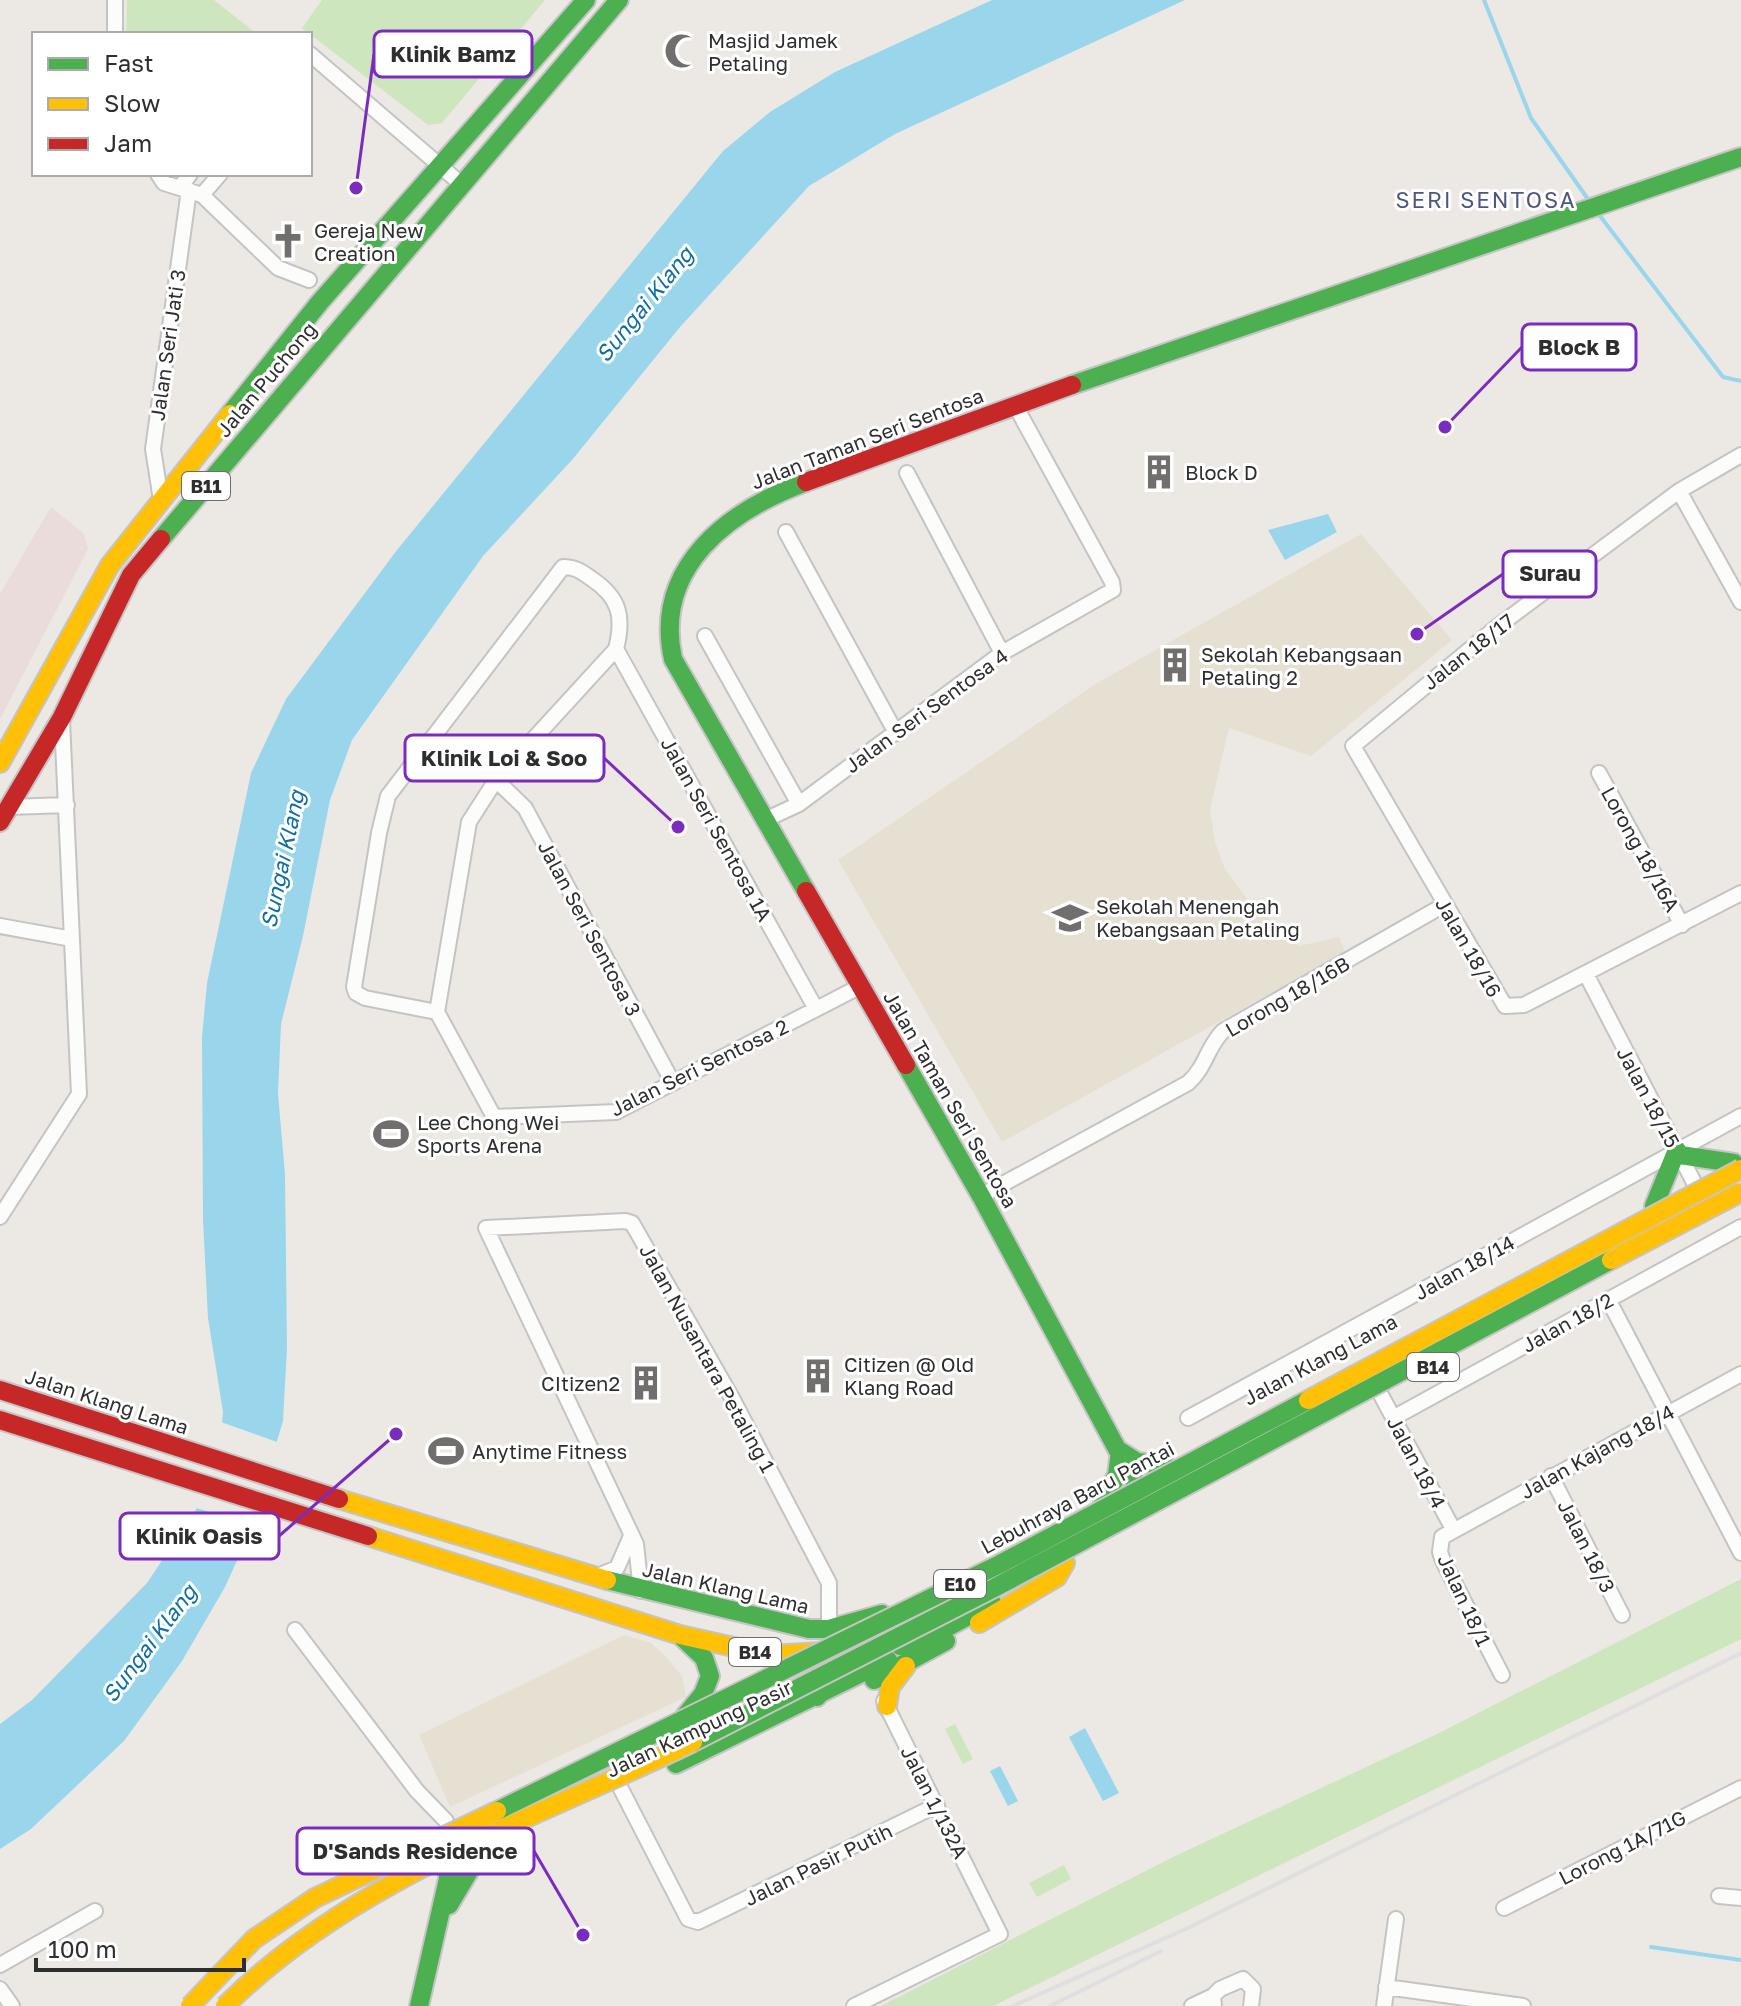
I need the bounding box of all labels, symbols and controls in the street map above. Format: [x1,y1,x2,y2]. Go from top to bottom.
place label: Masjid Jamek Petaling [708,28,838,75]
callout: Klinik Bamz [374,31,532,77]
legend [32,32,312,176]
mosque icon: Masjid Jamek Petaling [663,32,701,70]
text: Klinik Bamz [390,40,516,67]
text: Fast [104,48,154,77]
text: Slow [104,88,160,117]
text: Jam [104,128,152,157]
district label: SERI SENTOSA [1395,186,1577,213]
place label: Gereja New Creation [314,218,423,265]
church icon: Gereja New Creation [269,222,307,260]
water label: Sungai Klang [590,240,699,367]
street label: Jalan Seri Jati 3 [145,268,189,422]
street label: Jalan Puchong [211,317,321,441]
callout: Block B [1522,324,1636,370]
text: Block B [1538,333,1620,360]
street label: Jalan Taman Seri Sentosa [748,383,986,493]
building icon: Block D [1140,453,1178,491]
place label: Block D [1185,460,1258,484]
road number: B11 [182,472,230,500]
callout: Surau [1503,551,1596,597]
text: Surau [1519,559,1581,586]
street label: Jalan 18/17 [1418,608,1518,694]
place label: Sekolah Kebangsaan Petaling 2 [1201,642,1402,689]
street label: Jalan Seri Sentosa 4 [840,643,1012,777]
building icon: Sekolah Kebangsaan Petaling 2 [1156,646,1194,684]
street label: Jalan Seri Sentosa 1A [656,733,778,925]
callout: Klinik Loi & Soo [405,735,604,781]
text: Klinik Loi & Soo [421,744,587,771]
street label: Lorong 18/16A [1597,782,1685,916]
water label: Sungai Klang [254,786,310,930]
street label: Jalan Seri Sentosa 3 [534,836,646,1020]
street label: Jalan 18/16 [1431,893,1507,1001]
place label: Sekolah Menengah Kebangsaan Petaling [1096,894,1300,941]
school or university icon: Sekolah Menengah Kebangsaan Petaling [1051,899,1089,937]
street label: Lorong 18/16B [1221,951,1353,1041]
street label: Jalan Taman Seri Sentosa [879,986,1023,1212]
street label: Jalan Seri Sentosa 2 [606,1013,792,1121]
street label: Jalan 18/15 [1613,1043,1685,1151]
place label: Lee Chong Wei Sports Arena [417,1110,559,1157]
sports icon: Lee Chong Wei Sports Arena [372,1115,410,1153]
street label: Jalan 18/14 [1410,1230,1518,1304]
street label: Jalan Nusantara Petaling 1 [635,1240,781,1476]
street label: Jalan 18/2 [1517,1287,1617,1357]
street label: Jalan Klang Lama [1239,1308,1401,1410]
place label: Citizen @ Old Klang Road [844,1352,974,1399]
road number: B14 [1407,1353,1459,1381]
building icon: Citizen @ Old Klang Road [799,1357,837,1395]
street label: Jalan Klang Lama [22,1363,192,1439]
building icon: CItizen2 [627,1364,665,1402]
place label: CItizen2 [541,1371,620,1395]
street label: Jalan Kajang 18/4 [1516,1399,1678,1503]
street label: Jalan 18/4 [1383,1412,1451,1512]
sports icon: Anytime Fitness [427,1432,465,1470]
street label: Lebuhraya Baru Pantai [976,1436,1178,1558]
place label: Anytime Fitness [472,1439,627,1463]
street label: Jalan 18/3 [1553,1496,1621,1596]
callout: Klinik Oasis [120,1513,279,1559]
text: Klinik Oasis [135,1522,263,1549]
street label: Jalan 18/1 [1433,1550,1497,1650]
street label: Jalan Klang Lama [640,1556,812,1618]
road number: E10 [934,1570,986,1598]
water label: Sungai Klang [96,1578,203,1707]
road number: B14 [729,1638,781,1666]
street label: Jalan Kampung Pasir [602,1674,796,1782]
street label: Jalan 1/132A [896,1742,974,1862]
street label: Lorong 1A/71G [1554,1805,1690,1889]
street label: Jalan Pasir Putih [740,1818,896,1910]
callout: D'Sands Residence [297,1828,534,1874]
text: D'Sands Residence [313,1837,517,1864]
scale bar [36,1922,244,1972]
text: 100 m [48,1934,117,1963]

